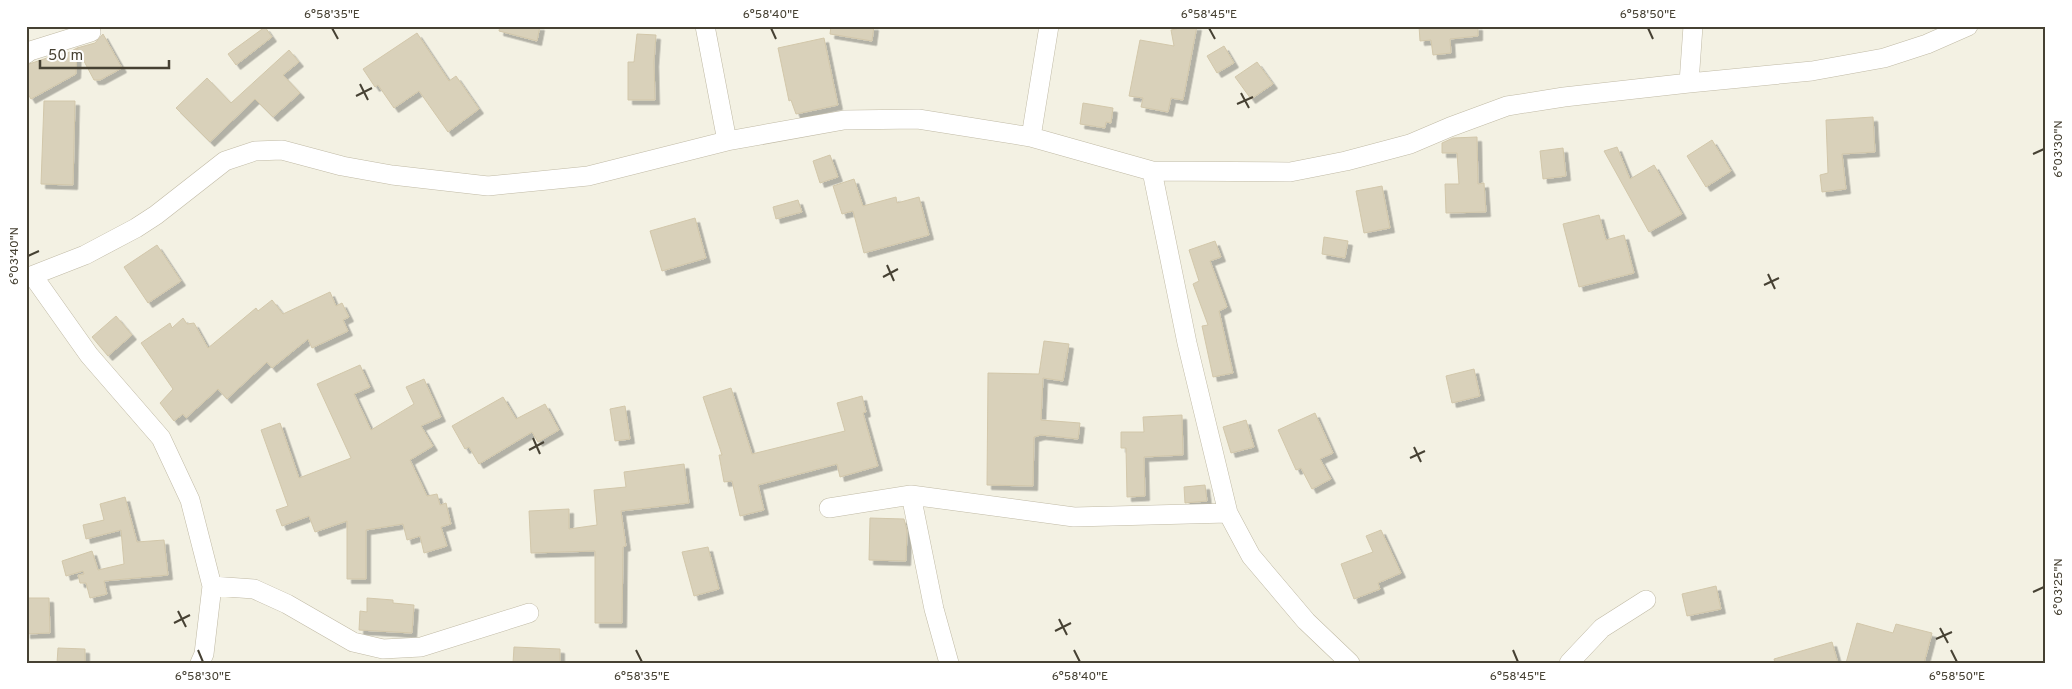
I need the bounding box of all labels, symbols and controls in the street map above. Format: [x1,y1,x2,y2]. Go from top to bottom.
text: 6°58'35"E [304,7,360,23]
text: 6°58'40"E [743,7,799,23]
text: 6°58'45"E [1181,7,1237,23]
text: 6°58'50"E [1620,7,1676,23]
scale bar [40,38,169,70]
text: 50 m [48,47,83,66]
text: 6°03'30"N [2051,120,2067,178]
text: 6°03'40"N [7,227,23,285]
text: 6°03'25"N [2051,558,2067,616]
text: 6°58'30"E [175,669,231,685]
text: 6°58'35"E [614,669,670,685]
text: 6°58'40"E [1052,669,1108,685]
text: 6°58'45"E [1490,669,1546,685]
text: 6°58'50"E [1929,669,1985,685]

